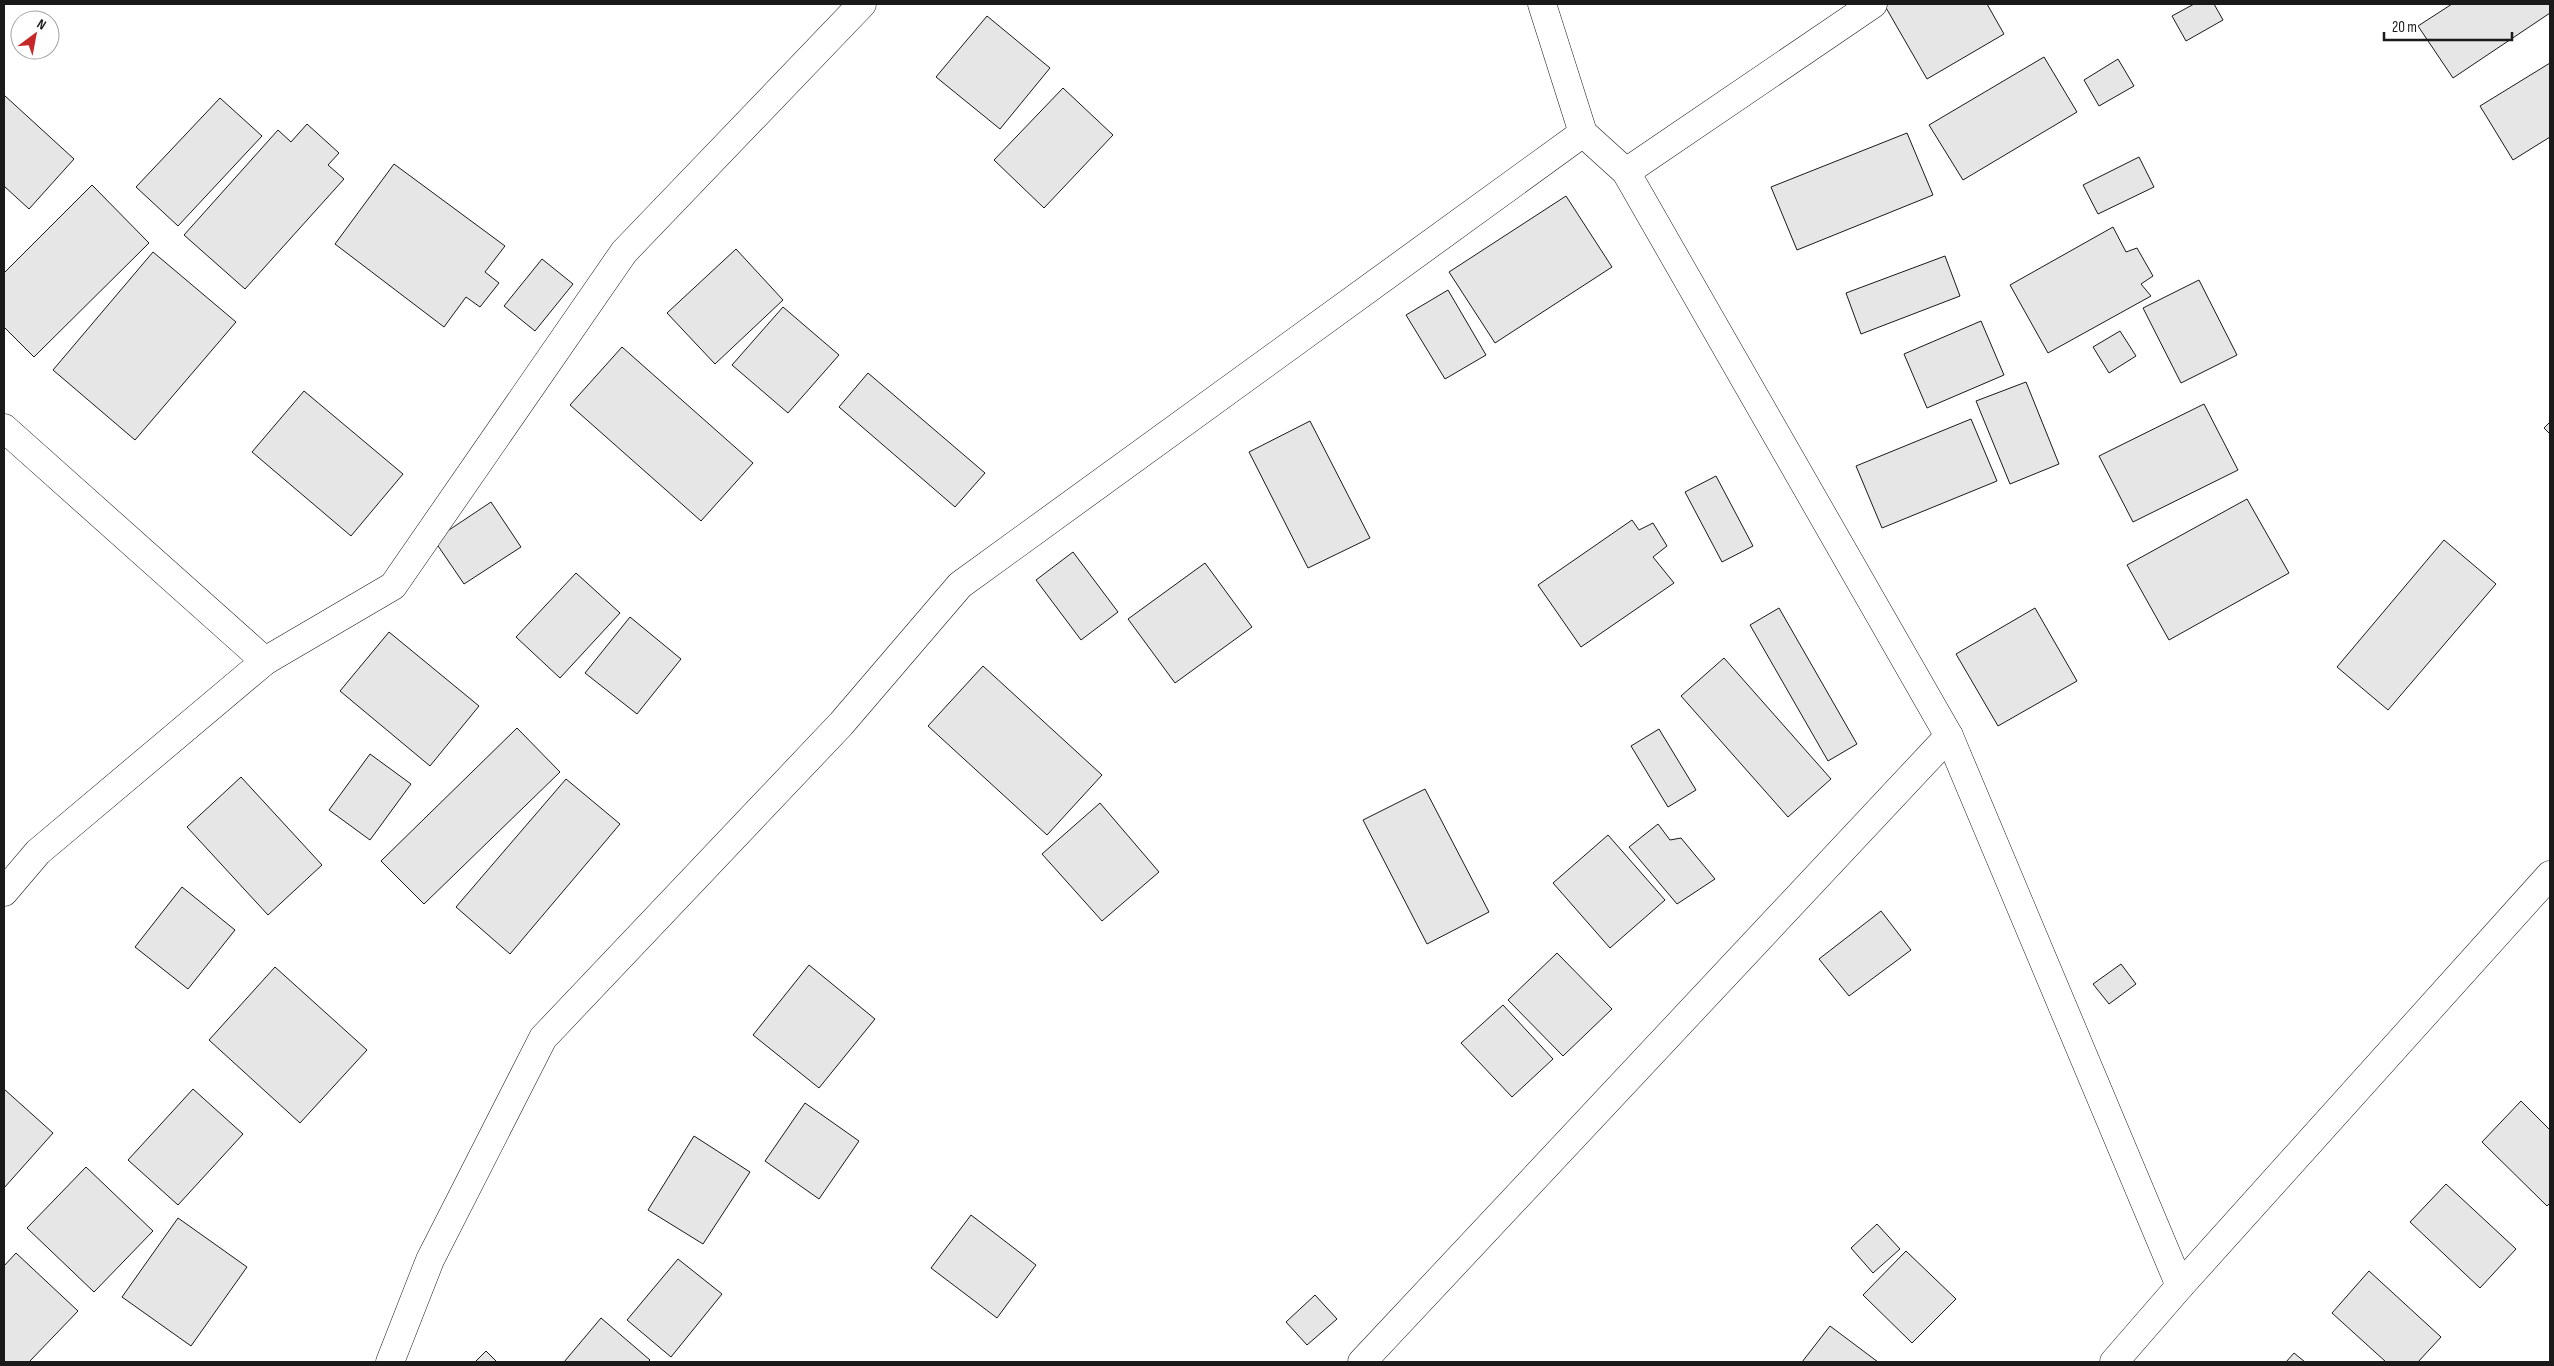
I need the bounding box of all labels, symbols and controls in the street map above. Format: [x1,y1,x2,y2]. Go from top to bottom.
north arrow [10,10,60,60]
scale bar [2384,10,2512,42]
text: N [34,15,49,34]
text: 20 m [2392,18,2417,37]

